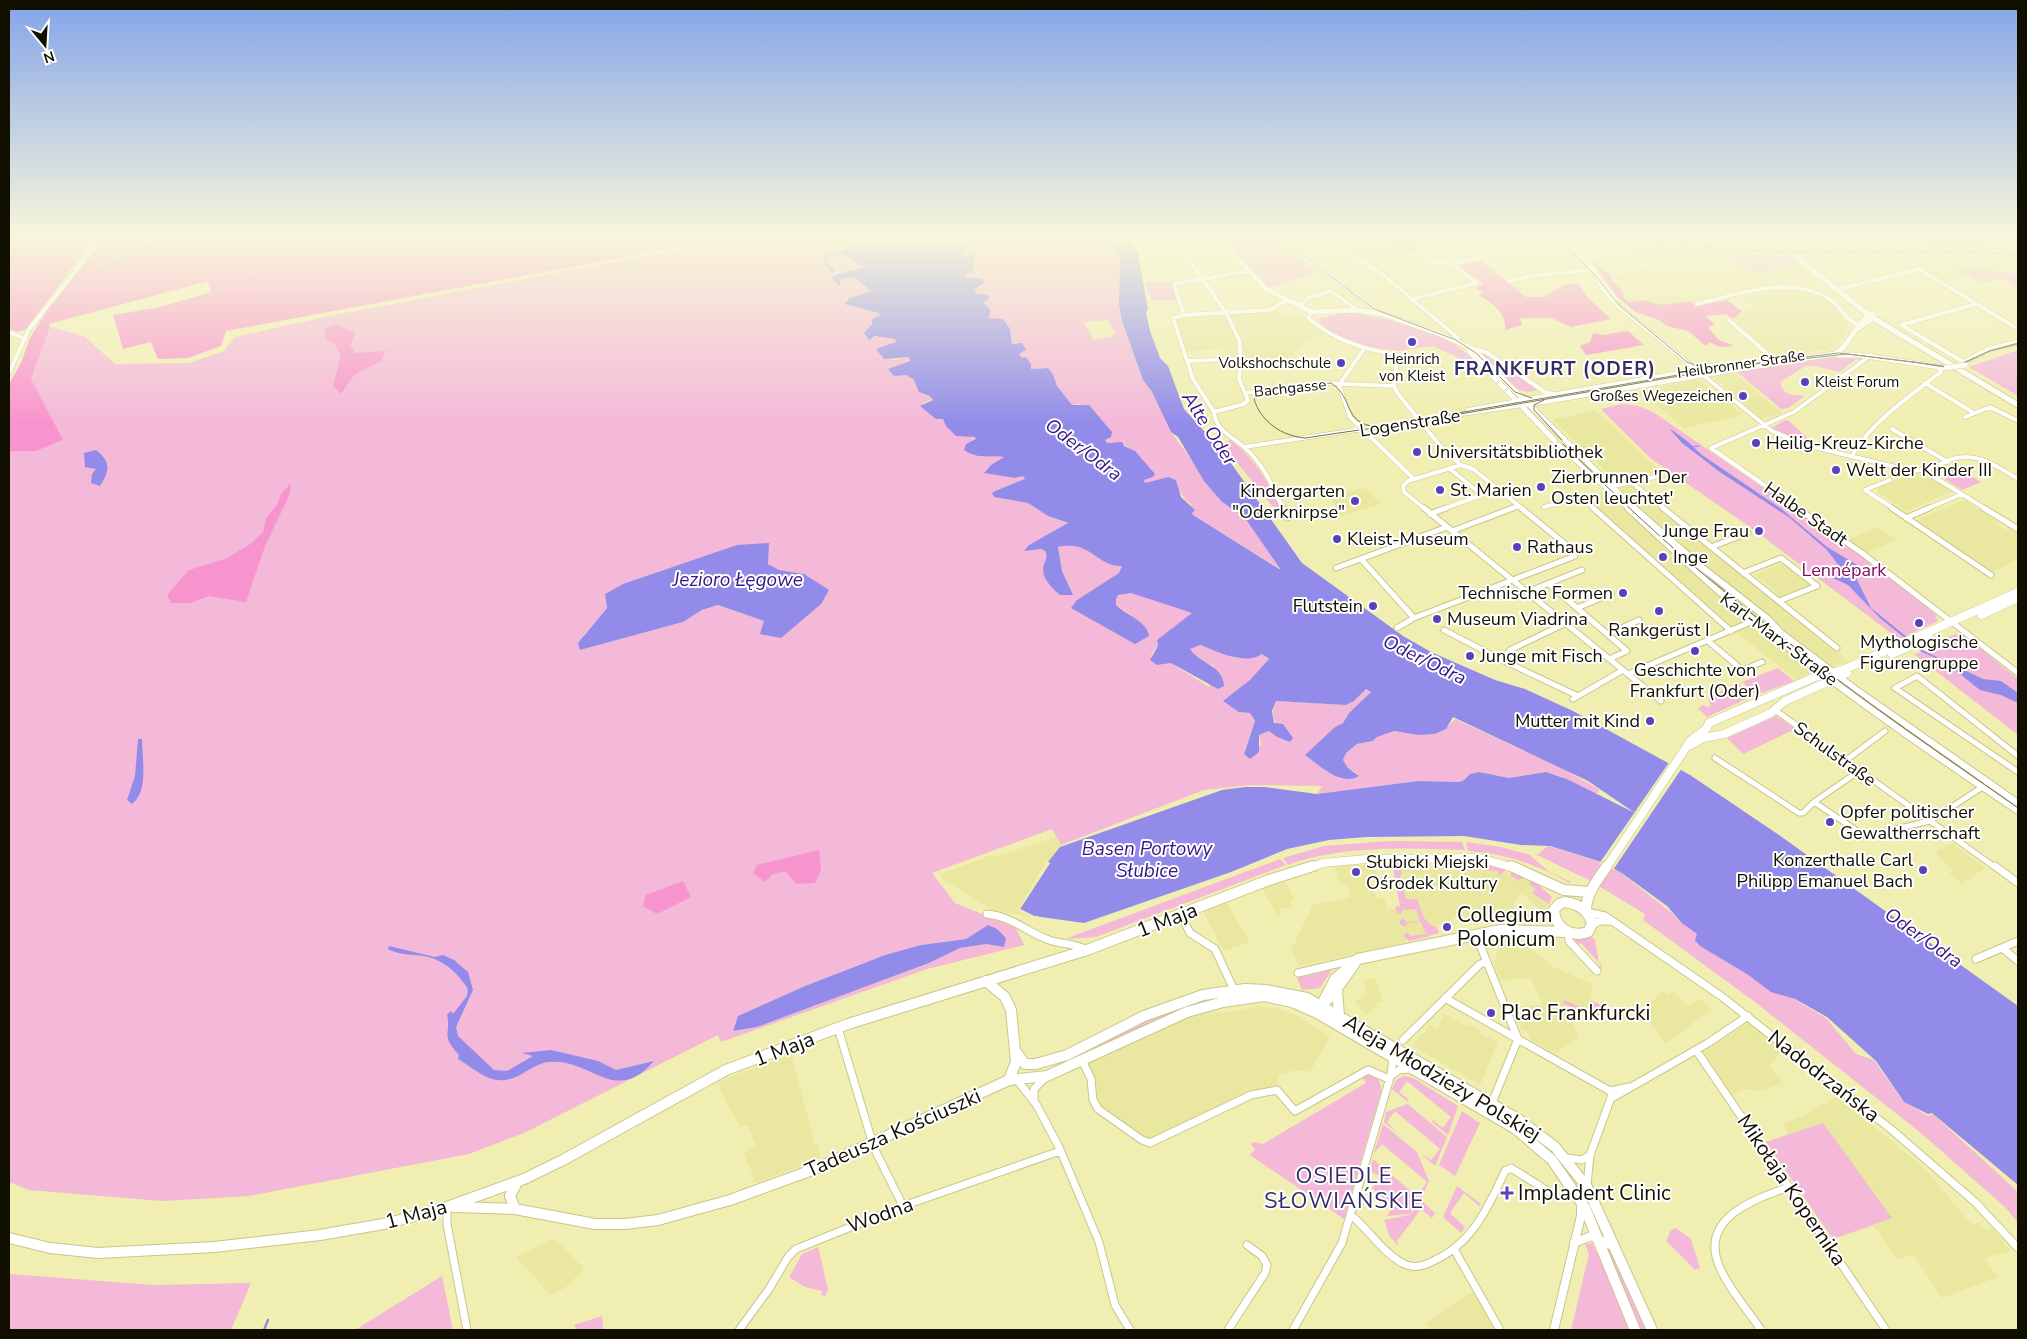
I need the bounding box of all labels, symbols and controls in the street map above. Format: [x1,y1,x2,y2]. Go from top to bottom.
north arrow [20,20,70,70]
text: N [41,46,57,68]
marker: Heinrich von Kleist [1406,336,1418,348]
street label: Heilbronner Straße [1676,345,1806,383]
place label: Heinrich von Kleist [1379,349,1446,386]
place label: Volkshochschule [1217,353,1331,373]
district label: FRANKFURT (ODER) [1454,356,1656,382]
marker: Volkshochschule [1335,357,1347,369]
place label: Kleist Forum [1815,372,1899,392]
street label: Bachgasse [1253,374,1327,402]
marker: Kleist Forum [1799,376,1811,388]
water label: Alte Oder [1175,386,1243,472]
place label: Großes Wegezeichen [1590,386,1733,406]
marker: Großes Wegezeichen [1737,390,1749,402]
street label: Logenstraße [1358,403,1462,443]
water label: Oder/Odra [1040,412,1127,487]
place label: Heilig-Kreuz-Kirche [1766,431,1924,455]
marker: Heilig-Kreuz-Kirche [1750,437,1762,449]
place label: Universitätsbibliothek [1427,440,1604,464]
marker: Universitätsbibliothek [1411,446,1423,458]
place label: Welt der Kinder III [1846,458,1992,482]
marker: Welt der Kinder III [1830,464,1842,476]
place label: Zierbrunnen 'Der Osten leuchtet' [1551,465,1688,510]
street label: Halbe Stadt [1759,476,1853,552]
place label: St. Marien [1450,478,1532,502]
place label: Kindergarten "Oderknirpse" [1232,479,1345,524]
marker: Zierbrunnen 'Der Osten leuchtet' [1535,481,1547,493]
marker: St. Marien [1434,484,1446,496]
marker: Kindergarten "Oderknirpse" [1349,495,1361,507]
place label: Junge Frau [1661,519,1749,543]
marker: Junge Frau [1753,525,1765,537]
place label: Kleist-Museum [1347,527,1469,551]
marker: Kleist-Museum [1331,533,1343,545]
place label: Rathaus [1527,535,1593,559]
marker: Rathaus [1511,541,1523,553]
place label: Inge [1673,545,1708,569]
marker: Inge [1657,551,1669,563]
park label: Lennépark [1802,558,1887,582]
water label: Jezioro Łęgowe [672,567,803,593]
place label: Technische Formen [1458,581,1613,605]
marker: Technische Formen [1617,587,1629,599]
street label: Karl-Marx-Straße [1715,587,1843,691]
place label: Flutstein [1293,594,1363,618]
marker: Flutstein [1367,600,1379,612]
marker: Rankgerüst I [1653,605,1665,617]
place label: Museum Viadrina [1447,607,1588,631]
marker: Museum Viadrina [1431,613,1443,625]
marker: Mythologische Figurengruppe [1913,617,1925,629]
place label: Rankgerüst I [1608,618,1710,642]
water label: Oder/Odra [1378,628,1471,691]
place label: Mythologische Figurengruppe [1860,630,1978,675]
place label: Junge mit Fisch [1479,644,1603,668]
marker: Geschichte von Frankfurt (Oder) [1689,645,1701,657]
marker: Junge mit Fisch [1464,650,1476,662]
place label: Geschichte von Frankfurt (Oder) [1630,658,1760,703]
place label: Mutter mit Kind [1515,709,1640,733]
marker: Mutter mit Kind [1644,715,1656,727]
street label: Schulstraße [1789,716,1881,792]
place label: Opfer politischer Gewaltherrschaft [1840,800,1980,845]
marker: Opfer politischer Gewaltherrschaft [1824,816,1836,828]
water label: Basen Portowy Słubice [1082,836,1213,884]
place label: Konzerthalle Carl Philipp Emanuel Bach [1737,848,1914,893]
place label: Słubicki Miejski Ośrodek Kultury [1366,850,1498,895]
marker: Konzerthalle Carl Philipp Emanuel Bach [1917,864,1929,876]
marker: Słubicki Miejski Ośrodek Kultury [1350,866,1362,878]
street label: 1 Maja [1132,896,1202,944]
place label: Collegium Polonicum [1457,901,1556,953]
water label: Oder/Odra [1879,901,1968,974]
marker: Collegium Polonicum [1441,921,1453,933]
place label: Plac Frankfurcki [1501,999,1650,1027]
marker: Plac Frankfurcki [1485,1007,1497,1019]
street label: Aleja Młodzieży Polskiej [1338,1008,1546,1148]
street label: Nadodrzańska [1762,1024,1886,1128]
street label: 1 Maja [749,1025,819,1073]
street label: Tadeusza Kościuszki [801,1082,985,1184]
street label: Mikołaja Kopernika [1731,1109,1853,1271]
district label: OSIEDLE SŁOWIAŃSKIE [1264,1161,1424,1216]
place label: Impladent Clinic [1518,1179,1671,1207]
marker: Impladent Clinic [1500,1186,1514,1200]
street label: Wodna [843,1190,917,1240]
street label: 1 Maja [382,1192,450,1236]

